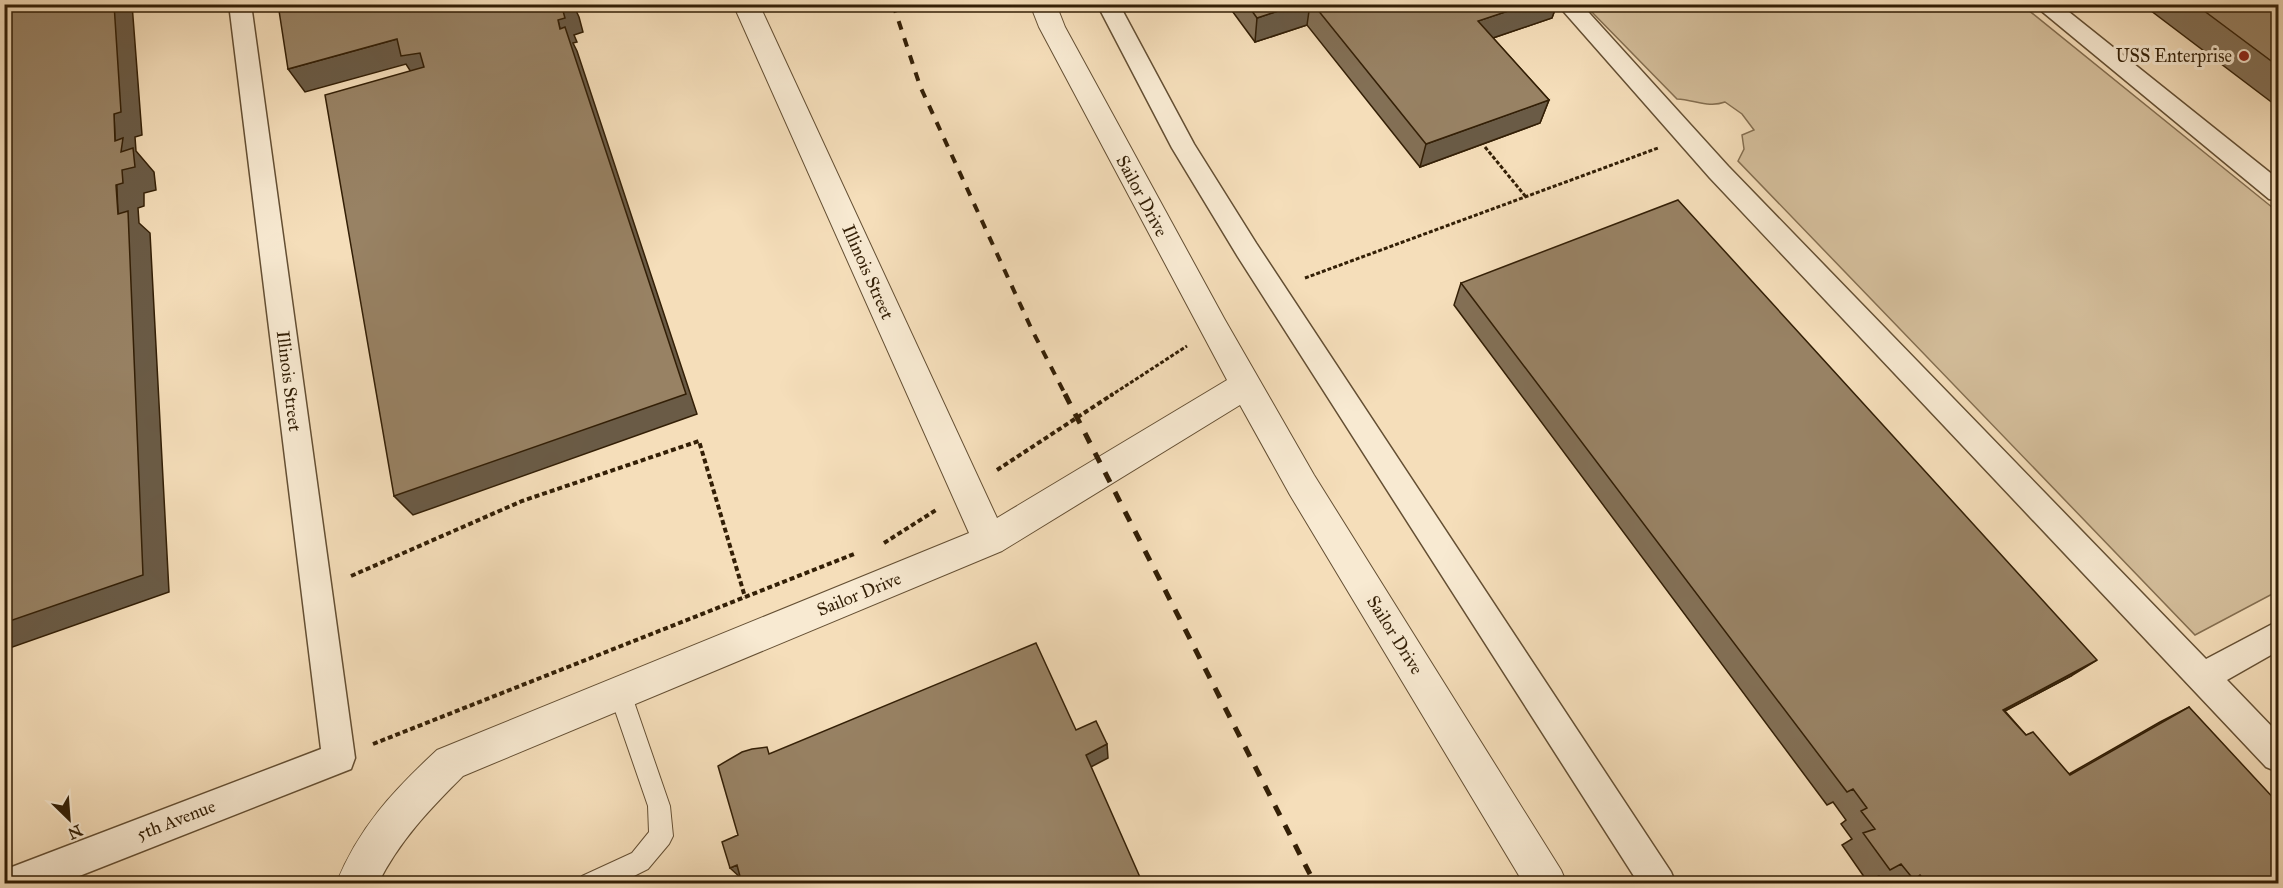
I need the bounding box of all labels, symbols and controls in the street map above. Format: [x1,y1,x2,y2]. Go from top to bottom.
place label: USS Enterprise [2115,45,2232,67]
marker: USS Enterprise [2237,49,2251,63]
street label: Sailor Drive [1111,152,1173,240]
street label: Illinois Street [837,221,899,323]
street label: Illinois Street [272,329,306,433]
street label: Sailor Drive [814,567,904,621]
street label: Sailor Drive [1362,591,1428,679]
north arrow [39,789,99,849]
street label: 5th Avenue [133,795,219,845]
text: N [65,821,85,844]

